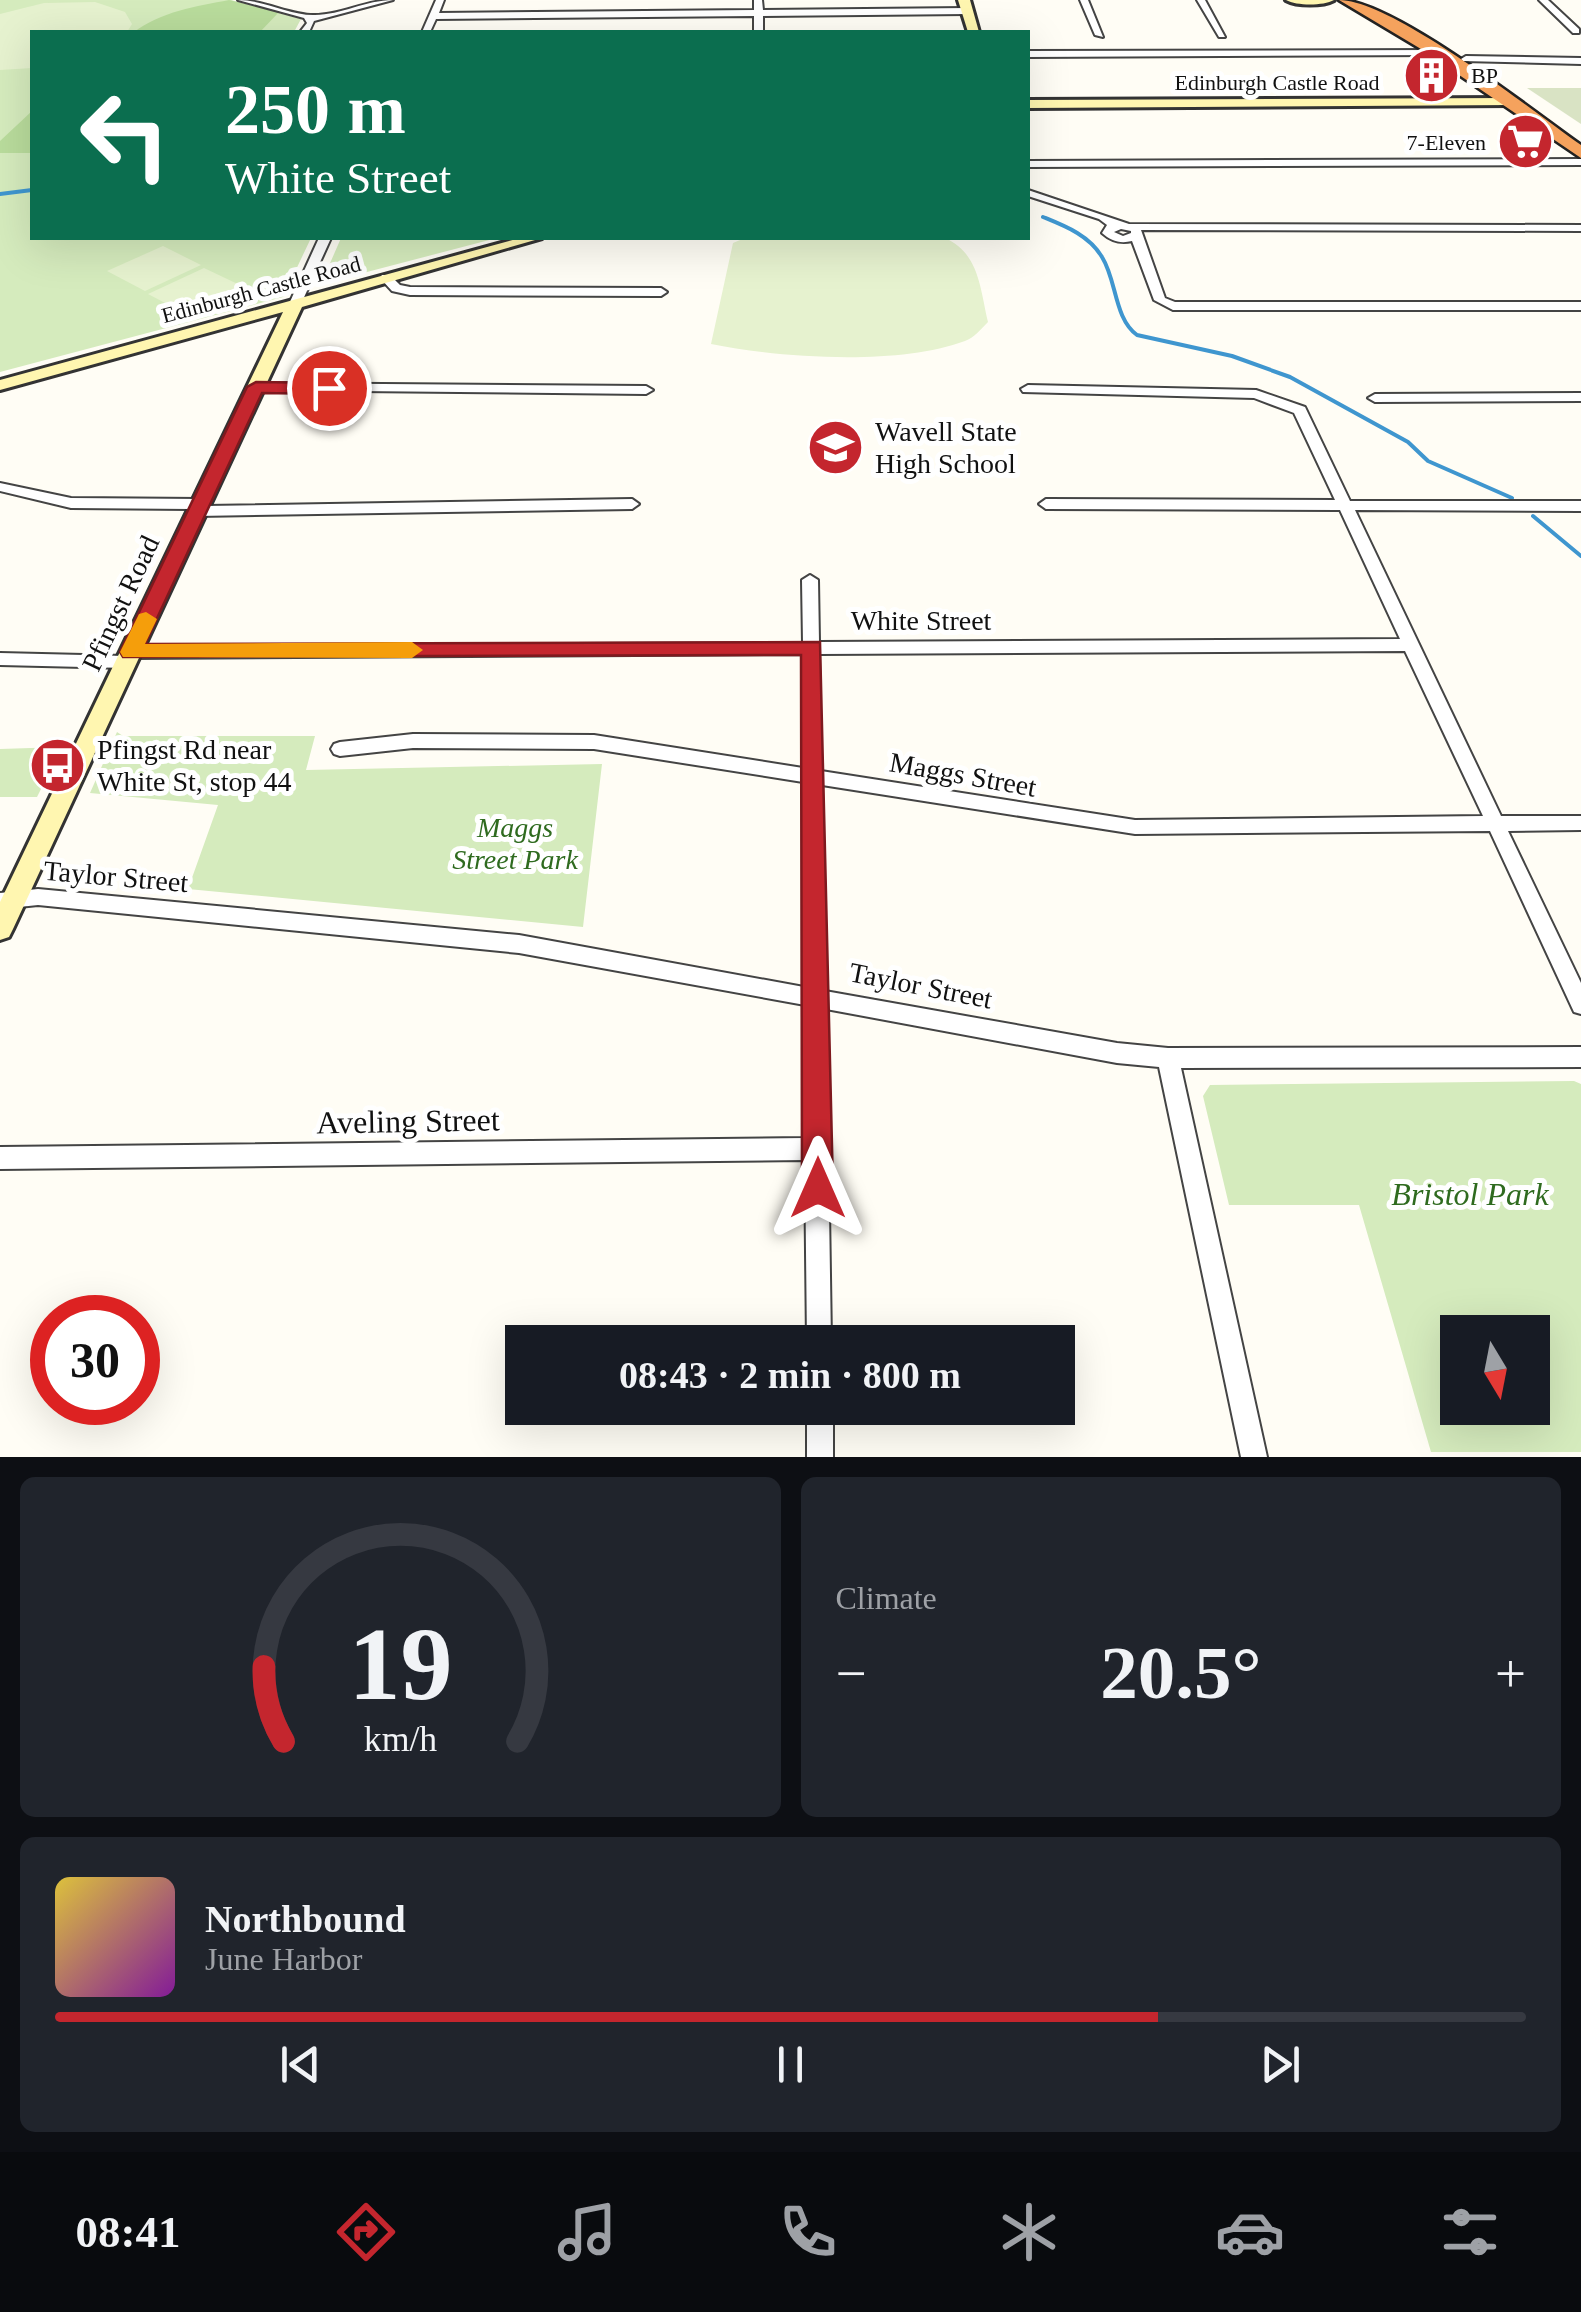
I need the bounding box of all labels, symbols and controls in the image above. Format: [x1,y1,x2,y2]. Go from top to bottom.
building icon: BP [1402,45,1462,105]
place label: BP [1471,63,1498,88]
icon: left [60,70,190,200]
street label: Edinburgh Castle Road [1175,70,1379,95]
text: 250 m [225,71,406,148]
supermarket icon: 7-Eleven [1495,112,1555,172]
place label: 7-Eleven [1407,130,1486,155]
text: White Street [225,153,451,203]
street label: Edinburgh Castle Road [159,251,363,328]
pin [287,346,372,431]
icon: arrive [302,361,357,416]
place label: Wavell State High School [875,416,1017,479]
school or university icon: Wavell State High School [806,417,866,477]
street label: Pfingst Road [76,531,165,676]
street label: White Street [851,605,992,636]
place label: Pfingst Rd near White St, stop 44 [97,734,291,797]
bus stop icon: Pfingst Rd near White St, stop 44 [28,735,88,795]
street label: Maggs Street [887,746,1039,803]
park label: Maggs Street Park [452,812,578,875]
street label: Taylor Street [42,855,190,898]
street label: Taylor Street [847,956,995,1015]
street label: Aveling Street [316,1101,500,1141]
position arrow [766,1136,870,1240]
park label: Bristol Park [1391,1176,1549,1212]
speed limit sign: 30 [30,1295,160,1425]
north arrow [1440,1315,1550,1425]
map controls [1440,1315,1550,1425]
text: 08:43 · 2 min · 800 m [619,1354,961,1396]
text: Climate [836,1580,937,1616]
text: 19 [348,1606,452,1721]
text: 20.5° [1100,1631,1261,1714]
text: − [836,1643,867,1704]
text: + [1495,1643,1526,1704]
text: km/h [364,1719,437,1759]
text: Northbound [205,1898,406,1940]
text: June Harbor [205,1941,362,1977]
icon: previous [273,2037,328,2092]
icon: pause [763,2037,818,2092]
icon: next [1253,2037,1308,2092]
icon: directions [331,2197,401,2267]
icon: music [552,2197,622,2267]
icon: phone [773,2197,843,2267]
icon: climate [994,2197,1064,2267]
icon: car [1215,2197,1285,2267]
icon: filters [1435,2197,1505,2267]
text: 08:41 [75,2207,180,2257]

